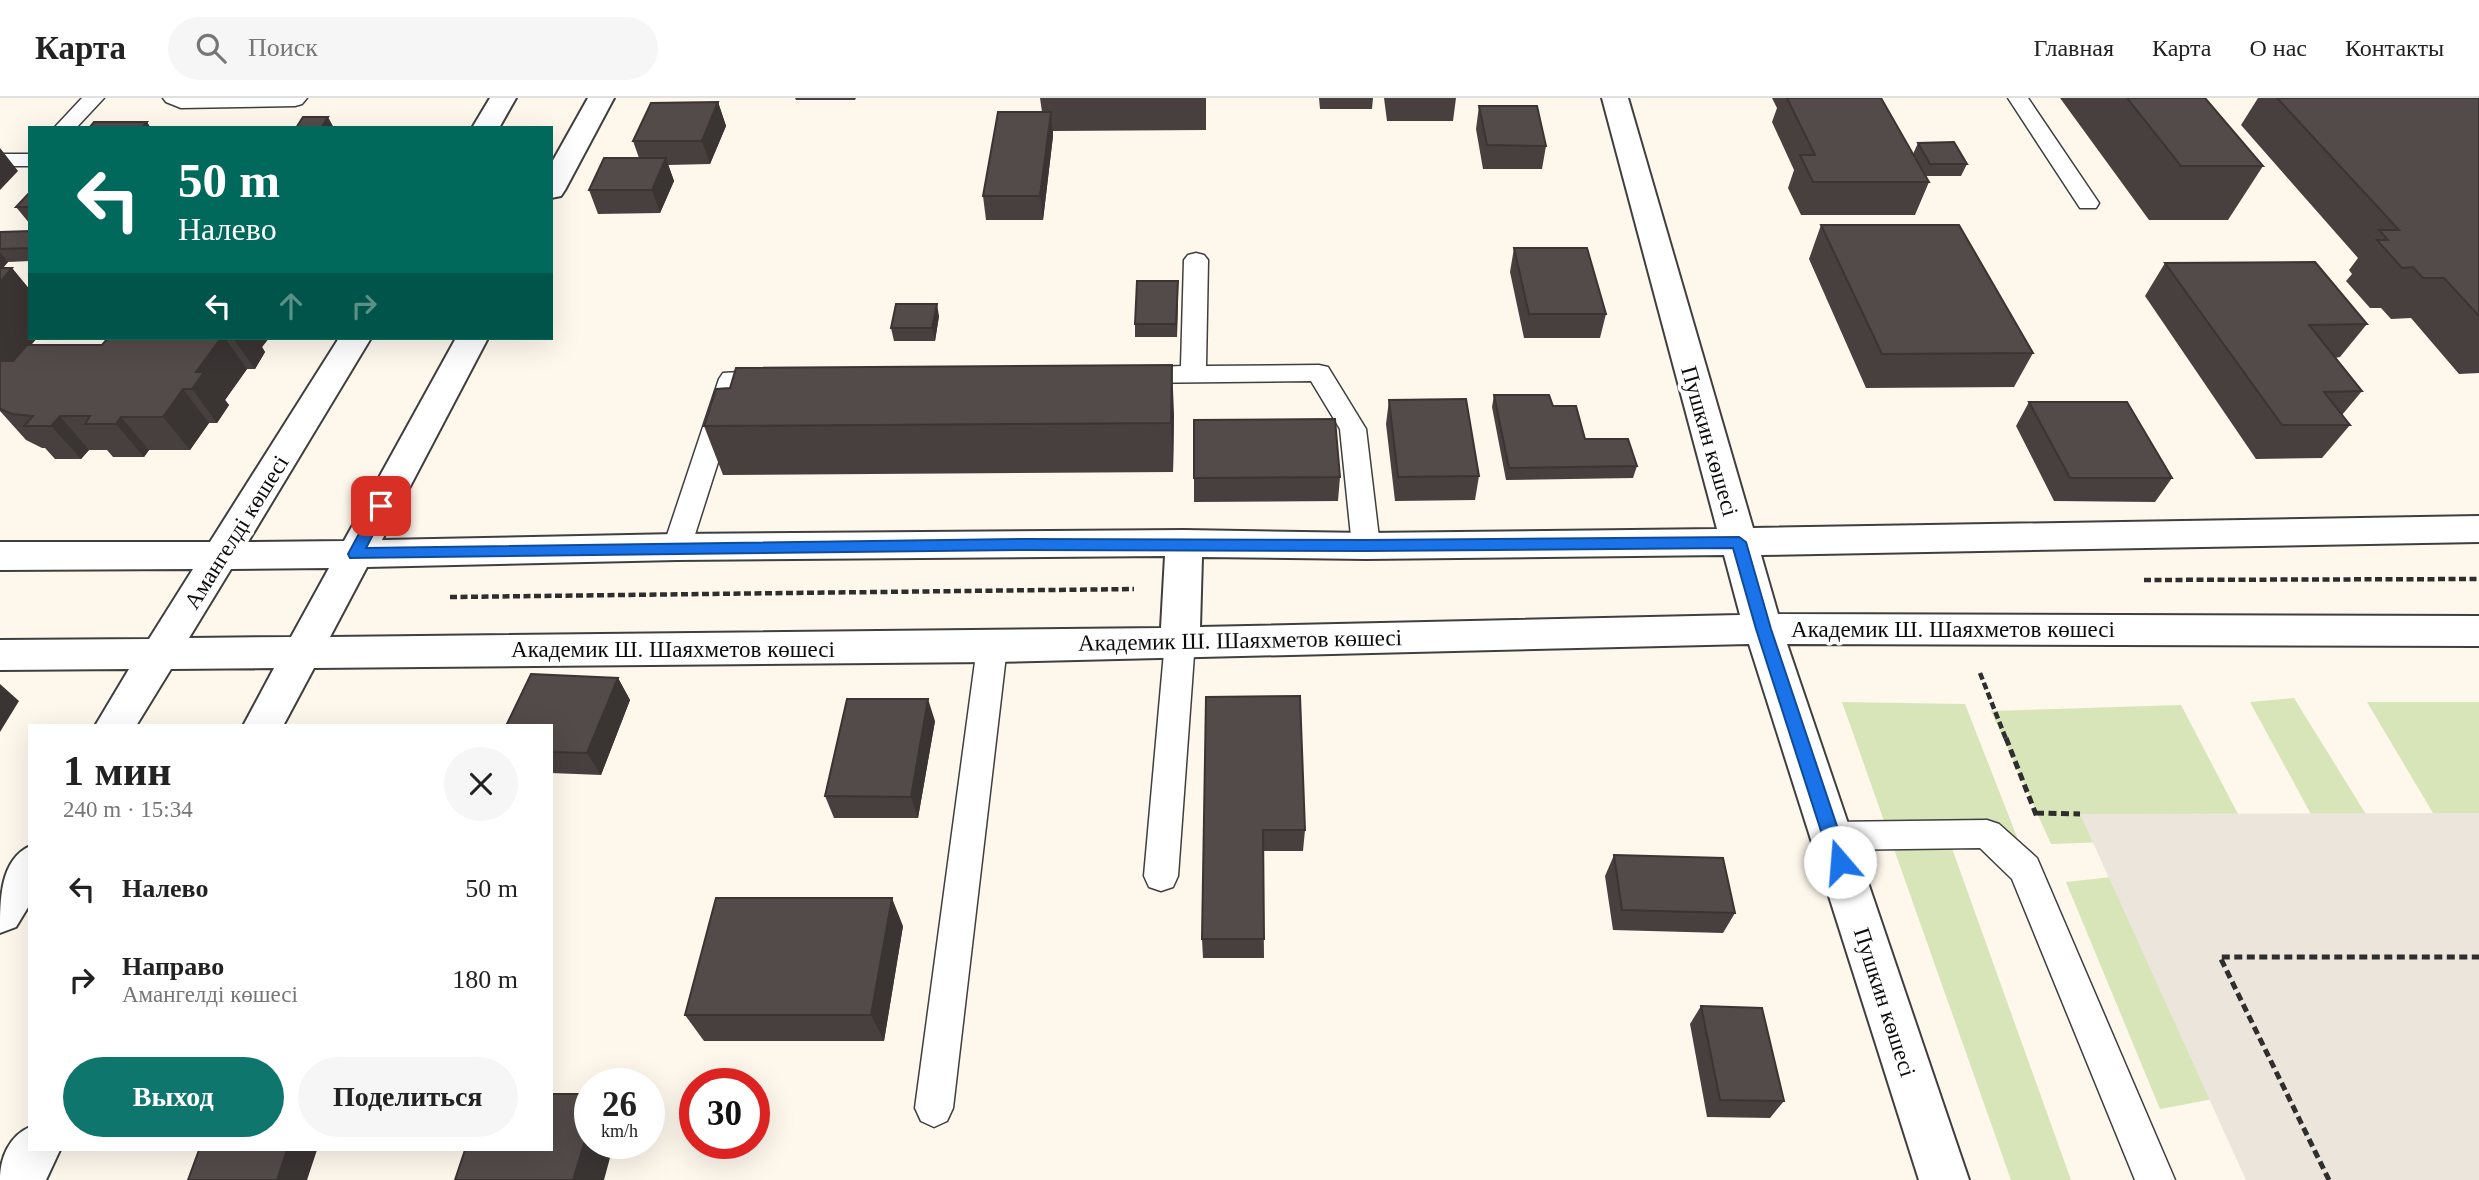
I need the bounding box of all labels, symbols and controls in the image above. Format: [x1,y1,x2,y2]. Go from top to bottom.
search box [168,17,658,80]
icon: search [192,29,230,67]
text: Карта [35,30,126,66]
text: Поиск [248,33,318,62]
text: Главная [2033,35,2114,61]
text: Карта [2152,35,2211,61]
text: О нас [2249,35,2307,61]
text: Контакты [2345,35,2444,61]
text: 50 m [178,153,280,208]
icon: left [63,154,154,245]
text: Налево [178,211,277,247]
icon: left [199,287,237,325]
icon: ahead [272,287,310,325]
icon: right [345,287,383,325]
street label: Пушкин көшесі [1676,363,1743,519]
street label: Амангелді көшесі [179,451,294,613]
pin [351,476,411,536]
icon: arrive [362,487,400,525]
street label: Академик Ш. Шаяхметов көшесі [1791,617,2115,642]
street label: Академик Ш. Шаяхметов көшесі [1078,625,1402,656]
street label: Академик Ш. Шаяхметов көшесі [511,637,835,662]
button: close [444,747,518,821]
text: 1 мин [63,748,172,794]
text: 240 m · 15:34 [63,797,193,822]
position arrow [1803,825,1877,899]
icon: left [63,870,101,908]
text: Налево [122,874,208,903]
text: 50 m [465,874,518,903]
street label: Пушкин көшесі [1849,925,1920,1080]
text: Направо [122,952,224,981]
icon: right [63,961,101,999]
text: 180 m [452,965,518,994]
text: Амангелді көшесі [122,982,298,1007]
button: Выход [63,1057,284,1137]
button: Поделиться [298,1057,518,1137]
speed limit sign: 30 [679,1068,770,1159]
text: 26 [602,1085,637,1124]
text: km/h [601,1121,638,1141]

